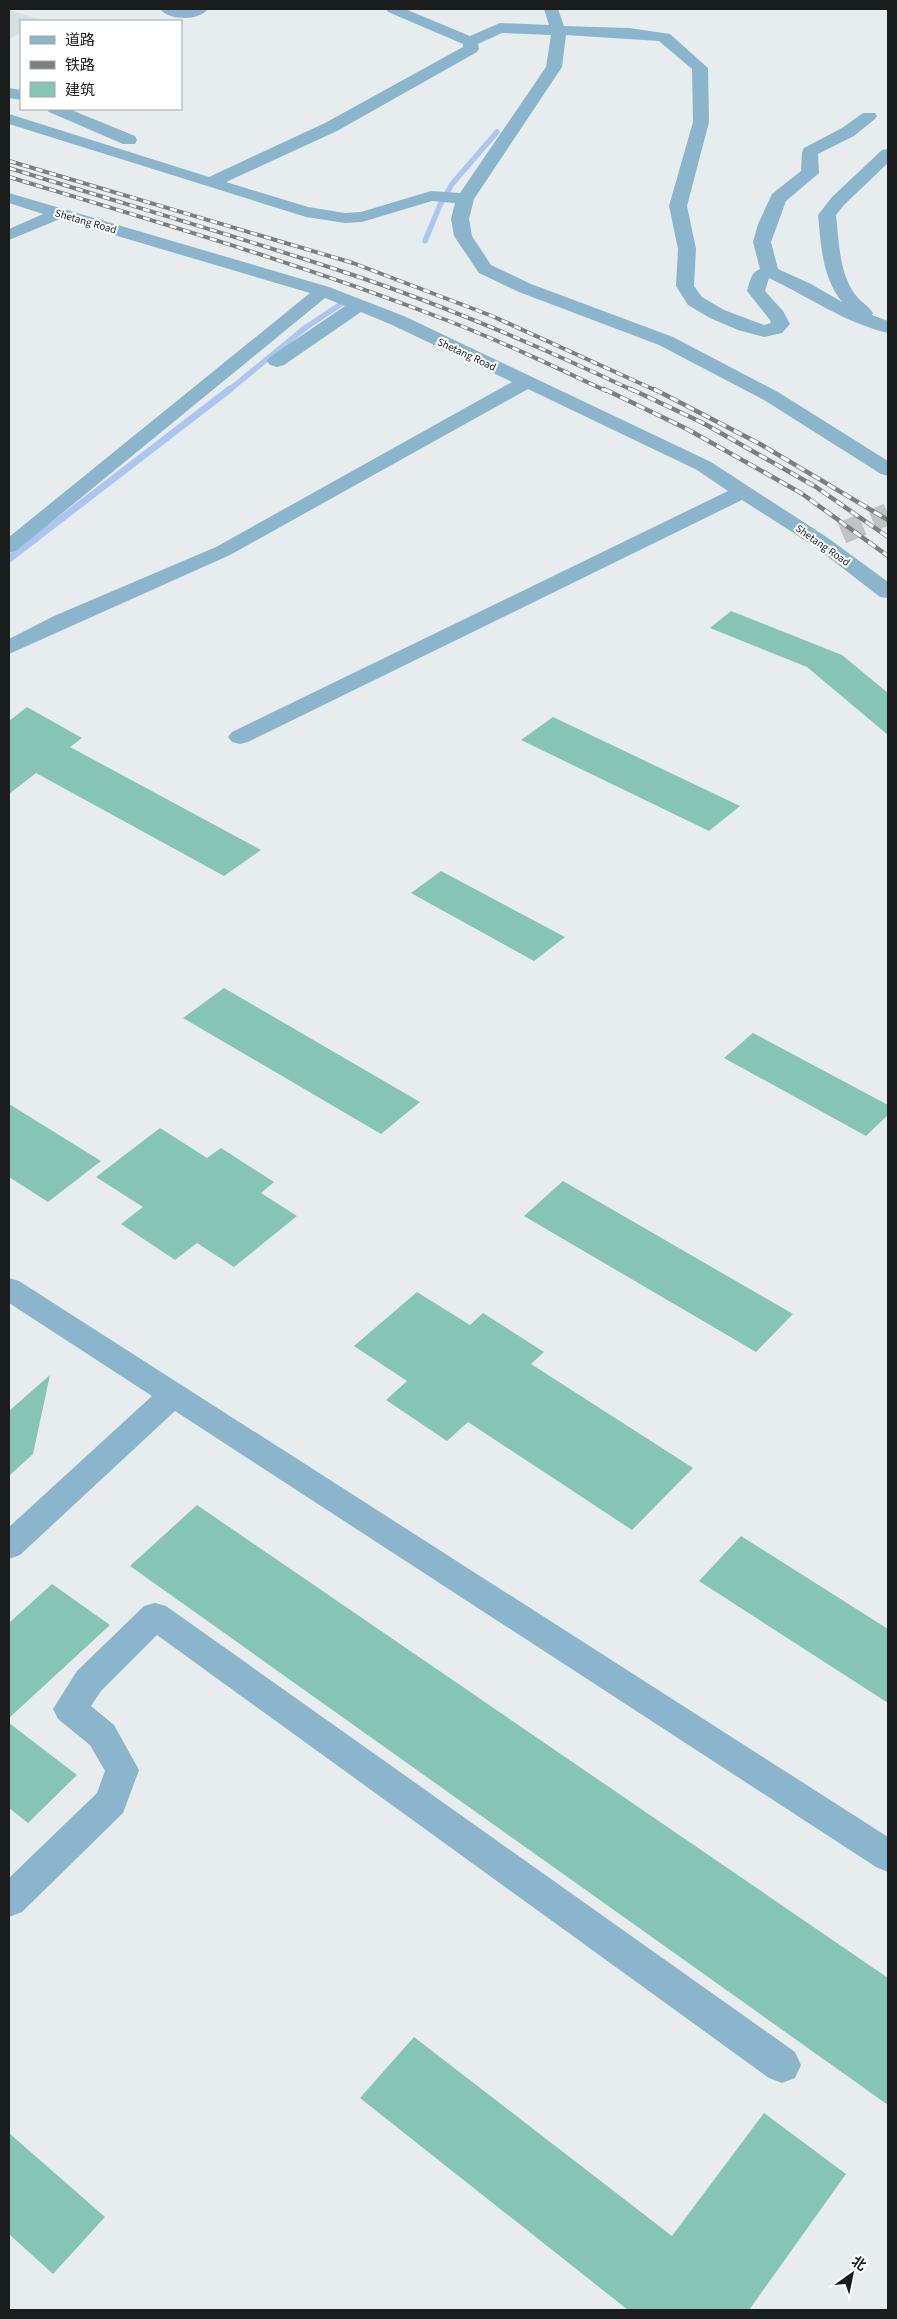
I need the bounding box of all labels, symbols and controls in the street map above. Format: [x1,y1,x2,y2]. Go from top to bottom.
legend [20,20,182,110]
text: 道路 [65,30,95,51]
text: 铁路 [65,55,95,76]
text: 建筑 [65,80,95,101]
street label: Shetang Road [53,206,119,237]
street label: Shetang Road [435,334,499,375]
street label: Shetang Road [792,521,853,570]
north arrow [827,2249,877,2299]
text: 北 [847,2252,870,2276]

